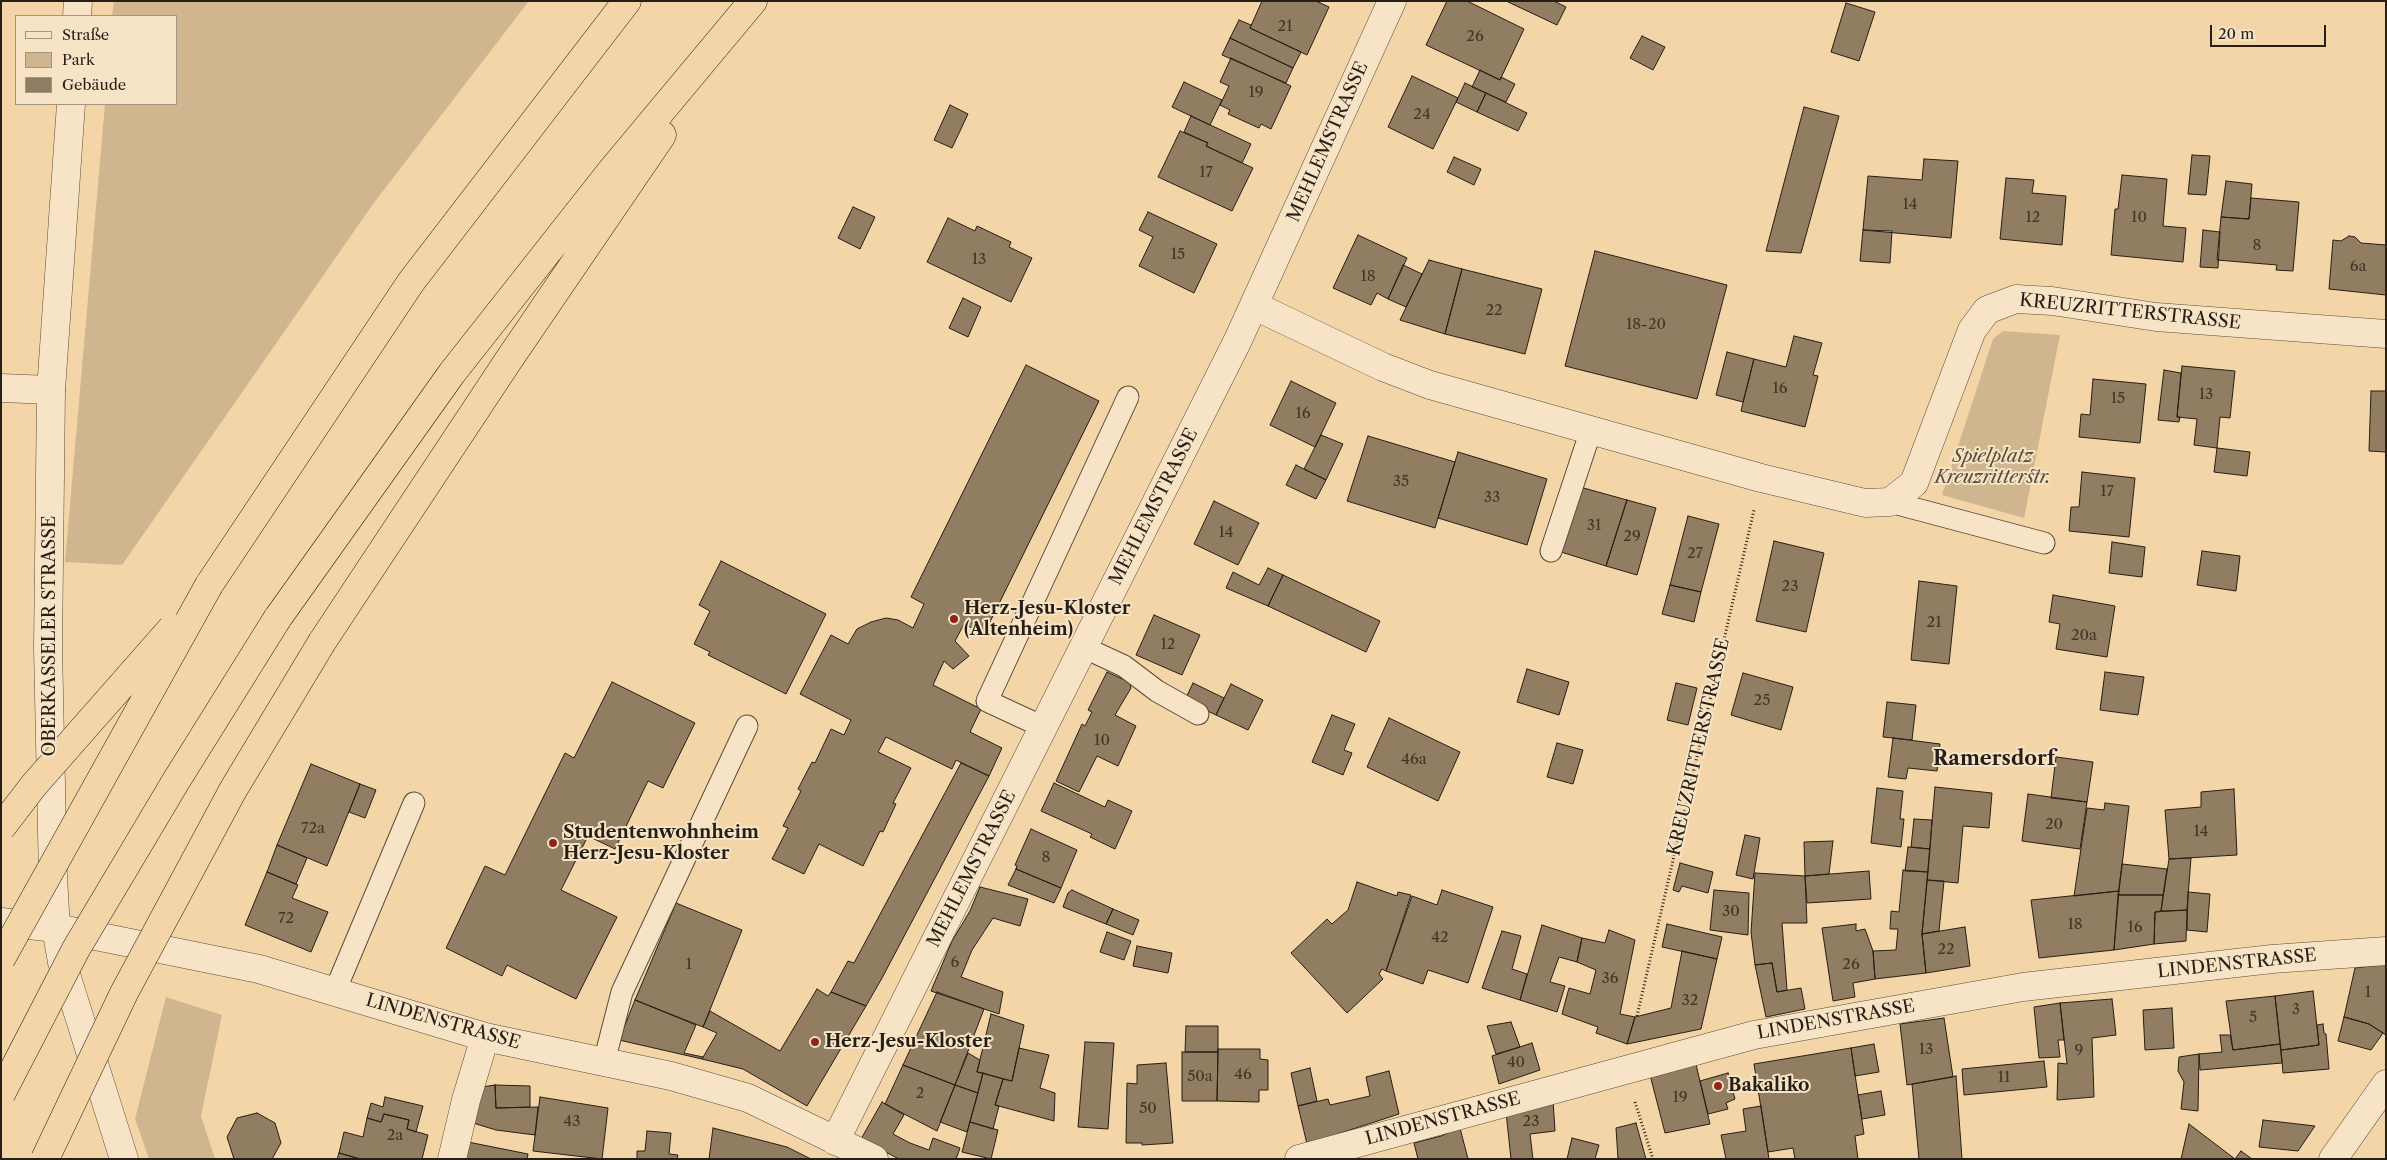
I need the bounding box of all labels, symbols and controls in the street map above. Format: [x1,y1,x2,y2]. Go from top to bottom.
legend [15,15,178,105]
scale bar [2212,15,2328,47]
house number: 21 [1278,18,1292,36]
text: 20 m [2218,24,2254,43]
text: Straße [62,25,109,44]
house number: 26 [1466,28,1484,46]
text: Park [62,50,95,69]
street label: MEHLEMSTRASSE [1283,59,1373,225]
text: Gebäude [62,75,126,94]
house number: 19 [1248,84,1264,102]
house number: 24 [1413,106,1431,124]
house number: 17 [1199,164,1213,182]
house number: 14 [1903,196,1917,214]
house number: 12 [2026,209,2040,227]
house number: 10 [2131,209,2147,227]
house number: 8 [2253,237,2261,255]
house number: 15 [1171,246,1185,264]
house number: 13 [972,251,986,269]
house number: 6a [2350,258,2366,276]
house number: 18 [1360,268,1376,286]
street label: KREUZRITTERSTRASSE [2018,290,2242,334]
house number: 22 [1485,302,1503,320]
house number: 18-20 [1626,316,1666,334]
house number: 16 [1772,380,1788,398]
house number: 13 [2199,386,2213,404]
house number: 15 [2111,390,2125,408]
house number: 16 [1295,405,1311,423]
street label: MEHLEMSTRASSE [1105,425,1203,589]
park label: Spielplatz Kreuzritterstr. [1935,446,2051,488]
house number: 35 [1393,473,1409,491]
house number: 17 [2100,483,2114,501]
house number: 33 [1484,489,1500,507]
street label: OBERKASSELER STRASSE [39,515,61,757]
house number: 31 [1587,517,1601,535]
house number: 14 [1219,524,1233,542]
house number: 29 [1623,528,1641,546]
house number: 27 [1687,545,1703,563]
house number: 23 [1782,578,1798,596]
place label: Herz-Jesu-Kloster (Altenheim) [964,598,1131,640]
marker: Herz-Jesu-Kloster (Altenheim) [948,613,960,625]
house number: 21 [1927,614,1941,632]
house number: 20a [2071,627,2097,645]
house number: 12 [1161,636,1175,654]
street label: KREUZRITTERSTRASSE [1663,636,1735,858]
house number: 25 [1754,692,1770,710]
house number: 10 [1094,732,1110,750]
district label: Ramersdorf [1933,747,2055,771]
house number: 46a [1401,751,1427,769]
street label: MEHLEMSTRASSE [923,787,1021,951]
house number: 20 [2045,816,2063,834]
house number: 72a [301,820,325,838]
place label: Studentenwohnheim Herz-Jesu-Kloster [563,822,759,864]
house number: 14 [2194,823,2208,841]
marker: Studentenwohnheim Herz-Jesu-Kloster [547,837,559,849]
house number: 8 [1042,849,1050,867]
house number: 30 [1722,903,1740,921]
house number: 72 [278,910,294,928]
house number: 18 [2067,916,2083,934]
house number: 16 [2127,919,2143,937]
house number: 42 [1431,929,1449,947]
house number: 22 [1937,941,1955,959]
street label: LINDENSTRASSE [2156,945,2318,983]
house number: 6 [951,954,959,972]
house number: 1 [686,956,692,974]
house number: 26 [1842,956,1860,974]
house number: 36 [1601,970,1619,988]
house number: 1 [2365,984,2371,1002]
street label: LINDENSTRASSE [363,990,523,1054]
house number: 32 [1682,992,1698,1010]
street label: LINDENSTRASSE [1755,995,1917,1045]
house number: 3 [2292,1001,2300,1019]
house number: 5 [2249,1009,2257,1027]
place label: Herz-Jesu-Kloster [825,1031,992,1053]
marker: Herz-Jesu-Kloster [809,1036,821,1048]
house number: 13 [1919,1041,1933,1059]
house number: 9 [2075,1042,2083,1060]
house number: 40 [1507,1054,1525,1072]
house number: 46 [1234,1066,1252,1084]
house number: 50a [1187,1068,1213,1086]
house number: 11 [1998,1069,2010,1087]
place label: Bakaliko [1728,1075,1809,1097]
marker: Bakaliko [1712,1080,1724,1092]
house number: 2 [916,1085,924,1103]
street label: LINDENSTRASSE [1363,1088,1523,1150]
house number: 19 [1672,1089,1688,1107]
house number: 50 [1139,1100,1157,1118]
house number: 43 [564,1113,580,1131]
house number: 23 [1523,1113,1539,1131]
house number: 2a [387,1127,403,1145]

